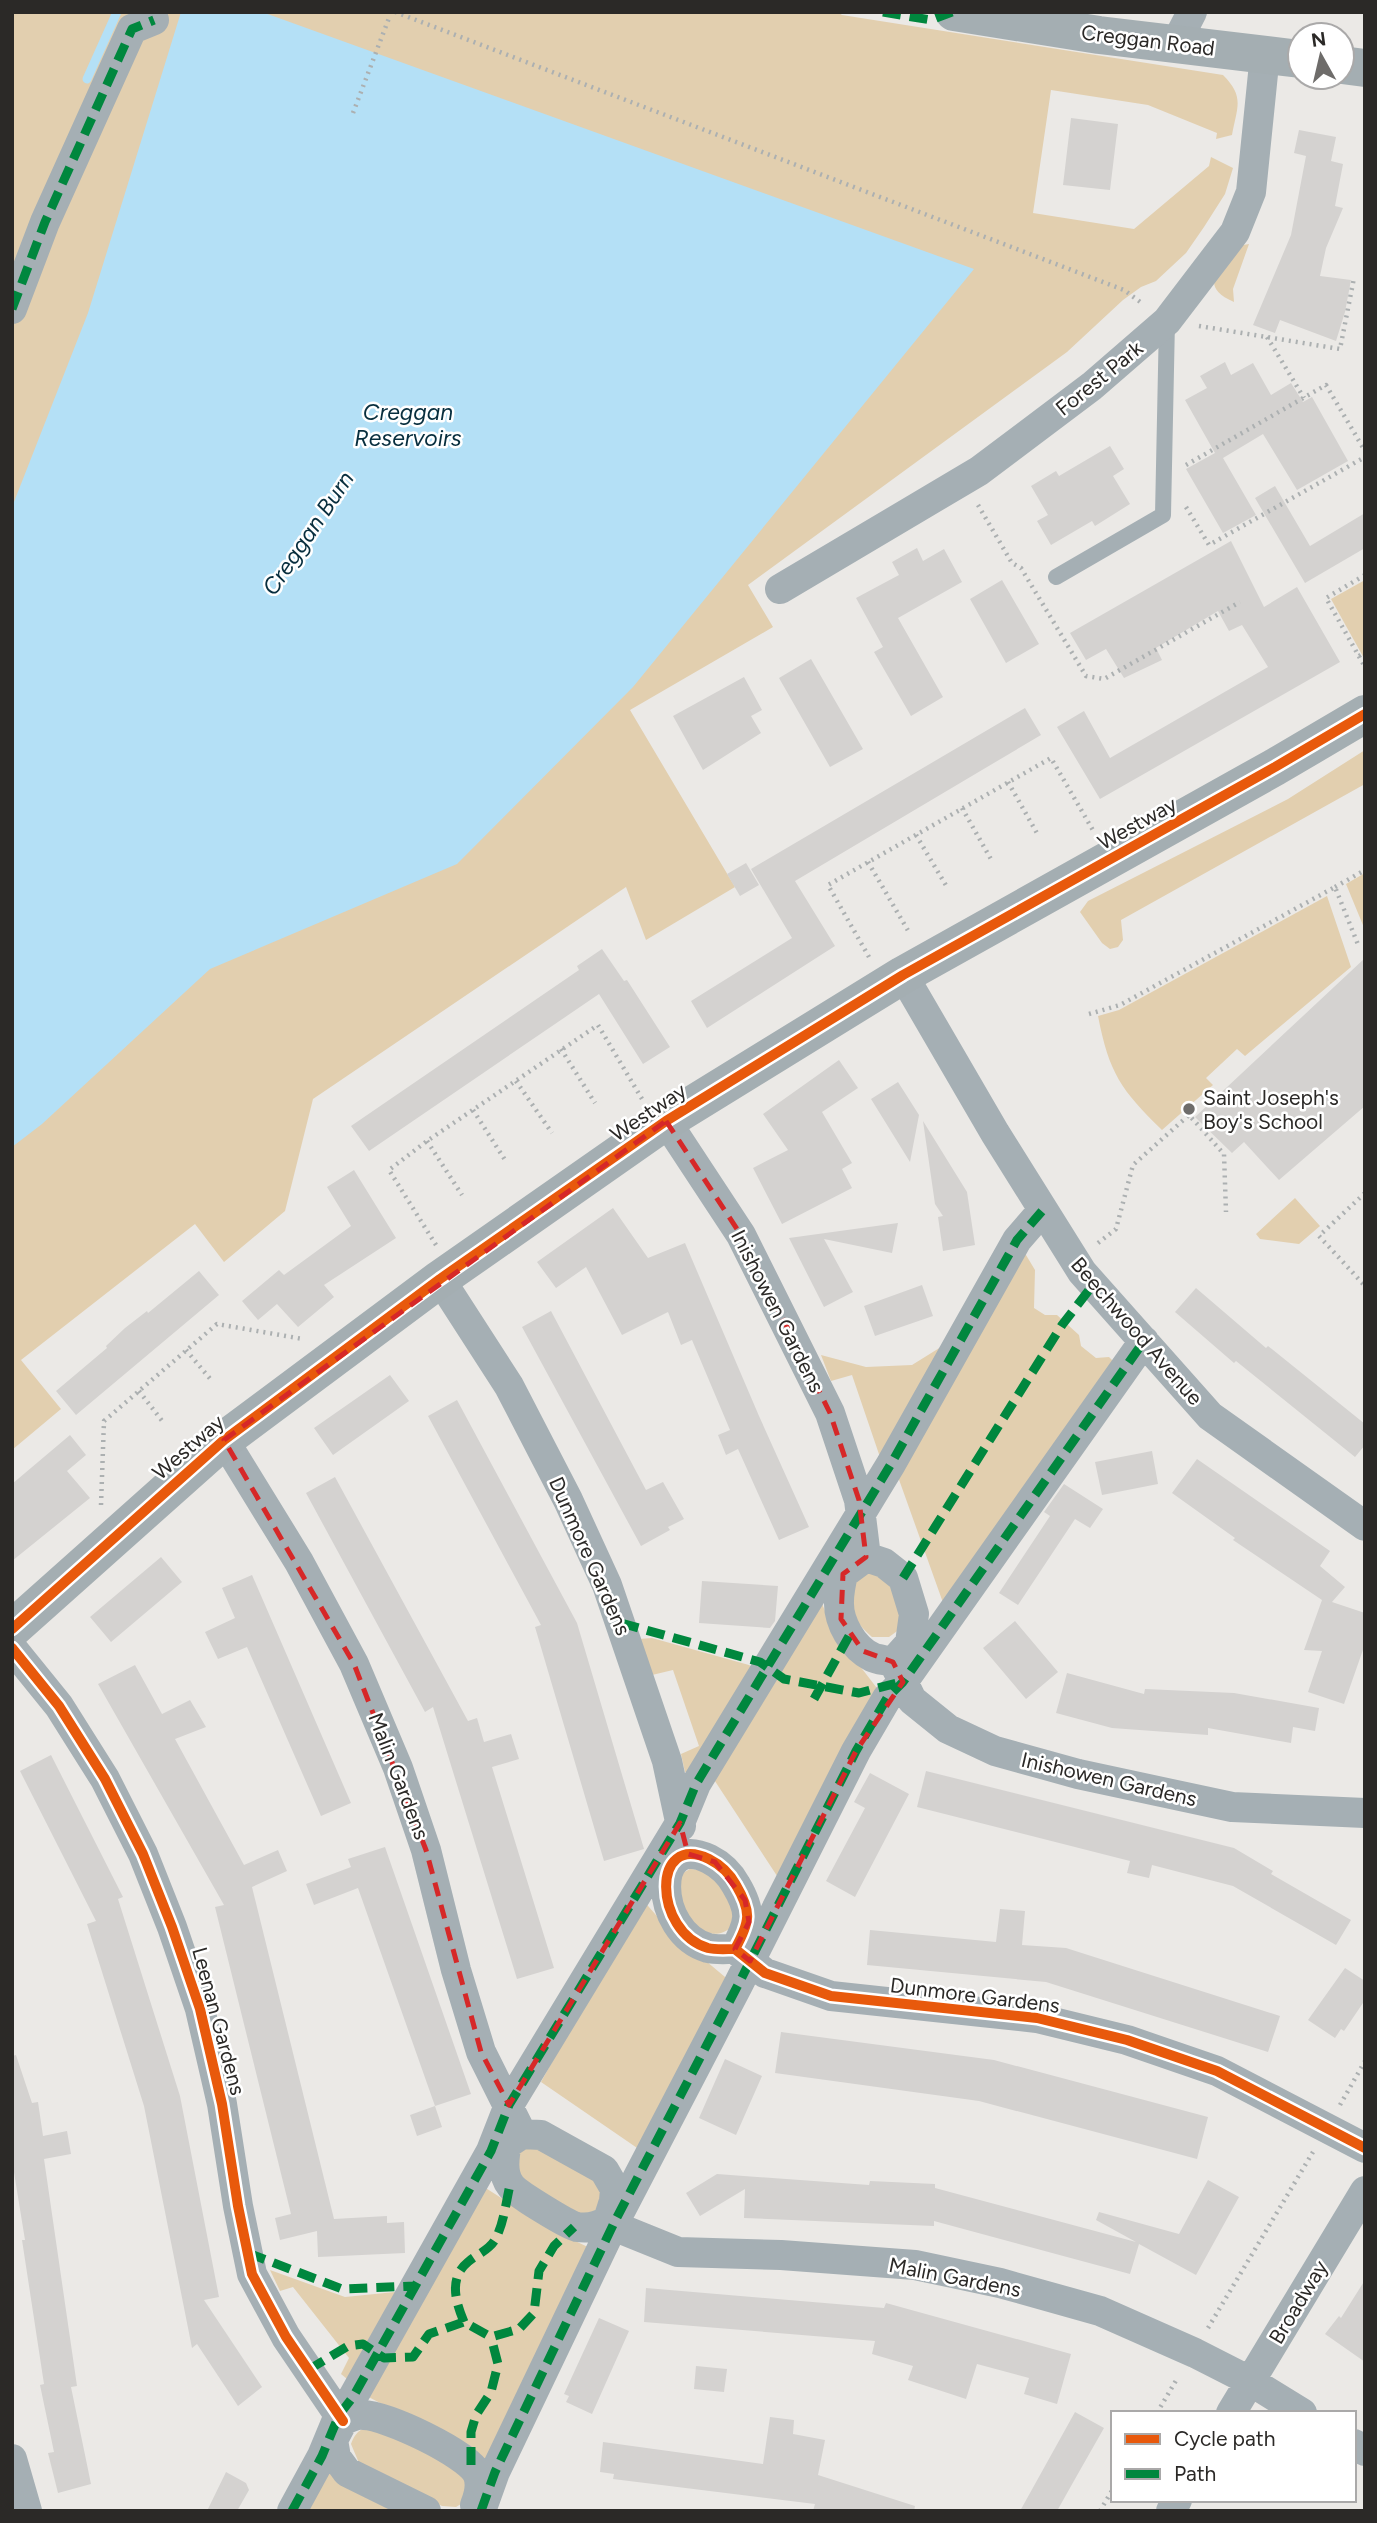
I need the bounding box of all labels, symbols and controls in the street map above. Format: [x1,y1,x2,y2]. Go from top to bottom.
street label: Creggan Road [1080,19,1216,61]
north arrow [1286,21,1356,91]
text: N [1310,27,1328,52]
street label: Forest Park [1050,335,1148,421]
water label: Creggan Reservoirs [354,398,462,452]
water label: Creggan Burn [256,466,360,600]
street label: Westway [1093,791,1181,855]
street label: Westway [605,1077,691,1147]
place label: Saint Joseph's Boy's School [1203,1085,1339,1134]
marker: Saint Joseph's Boy's School [1181,1101,1197,1117]
street label: Inishowen Gardens [726,1225,830,1397]
street label: Beechwood Avenue [1066,1252,1208,1410]
street label: Westway [147,1409,229,1485]
street label: Dunmore Gardens [544,1473,636,1639]
street label: Malin Gardens [363,1709,435,1843]
street label: Inishowen Gardens [1019,1747,1199,1811]
street label: Leenan Gardens [187,1944,251,2098]
street label: Dunmore Gardens [889,1972,1061,2018]
street label: Malin Gardens [887,2252,1023,2302]
street label: Broadway [1263,2256,1333,2348]
legend [1111,2411,1356,2502]
text: Cycle path [1174,2426,1275,2451]
text: Path [1174,2461,1216,2486]

